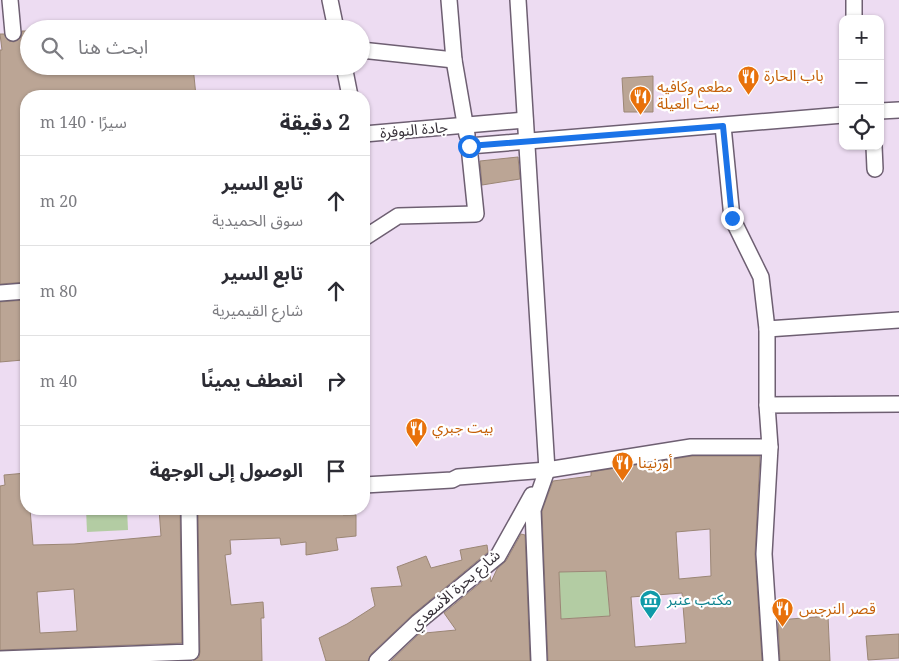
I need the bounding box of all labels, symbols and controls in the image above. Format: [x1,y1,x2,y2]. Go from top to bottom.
map controls [839,15,884,150]
button: + [839,15,884,60]
search box [20,20,370,75]
icon: search [38,34,66,62]
text: ابحث هنا [78,34,148,60]
button: − [839,60,884,105]
restaurant icon: باب الحارة [736,64,760,95]
place label: باب الحارة [764,65,824,85]
place label: مطعم وكافيه بيت العيلة [657,76,733,113]
restaurant icon: مطعم وكافيه بيت العيلة [629,84,653,115]
button: locate [839,105,884,150]
text: 2 دقيقة [280,108,350,136]
text: سيرًا · 140 m [40,111,127,133]
street label: جادة النوفرة [379,116,449,142]
route start [458,135,481,158]
text: تابع السير [222,170,303,196]
icon: ahead [322,187,350,215]
text: 20 m [40,190,77,212]
route end [721,207,744,230]
text: سوق الحميدية [212,209,303,231]
text: تابع السير [222,260,303,286]
icon: ahead [322,277,350,305]
text: 80 m [40,280,77,302]
text: شارع القيميرية [212,299,303,321]
text: انعطف يمينًا [201,367,303,393]
icon: right [322,367,350,395]
text: 40 m [40,370,77,392]
restaurant icon: بيت جبري [404,416,428,447]
place label: بيت جبري [432,417,493,439]
restaurant icon: أورنينا [610,451,634,482]
place label: أورنينا [638,452,673,472]
text: الوصول إلى الوجهة [150,457,303,483]
icon: arrive [322,457,350,485]
street label: شارع بحرة الأسعدي [405,544,506,636]
museum icon: مكتب عنبر [639,588,663,619]
place label: مكتب عنبر [666,589,732,609]
restaurant icon: قصر النرجس [771,597,795,628]
place label: قصر النرجس [799,598,876,618]

